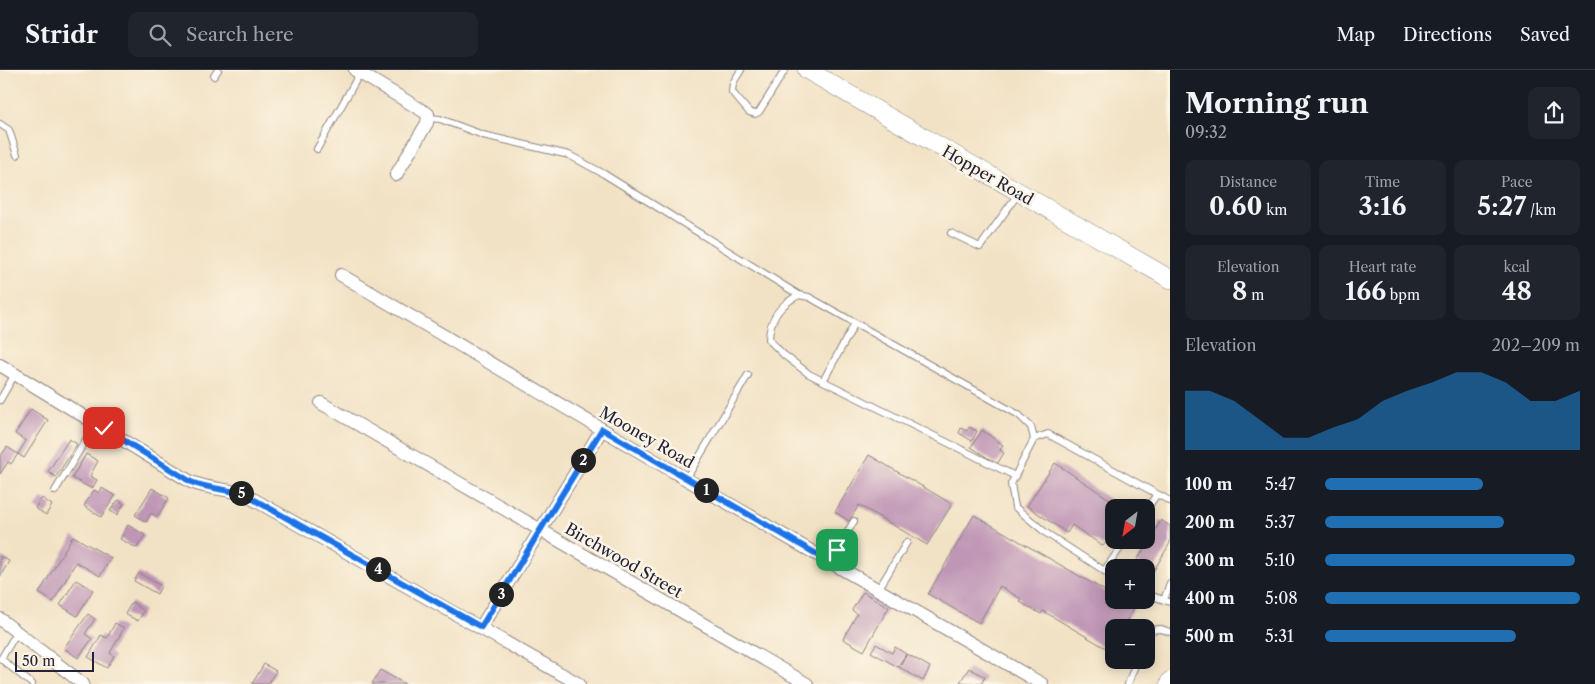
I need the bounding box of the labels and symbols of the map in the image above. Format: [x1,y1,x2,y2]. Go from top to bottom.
street label: Hopper Road [939,141,1037,209]
street label: Mooney Road [596,402,698,472]
pin [83,407,125,449]
pin: 2 [570,448,596,472]
pin: 1 [694,478,718,502]
pin: 5 [228,480,254,506]
north arrow [1105,499,1155,549]
street label: Birchwood Street [562,518,687,602]
pin [816,529,858,571]
pin: 4 [366,556,390,582]
pin: 3 [488,582,514,606]
scale bar [15,649,94,672]

